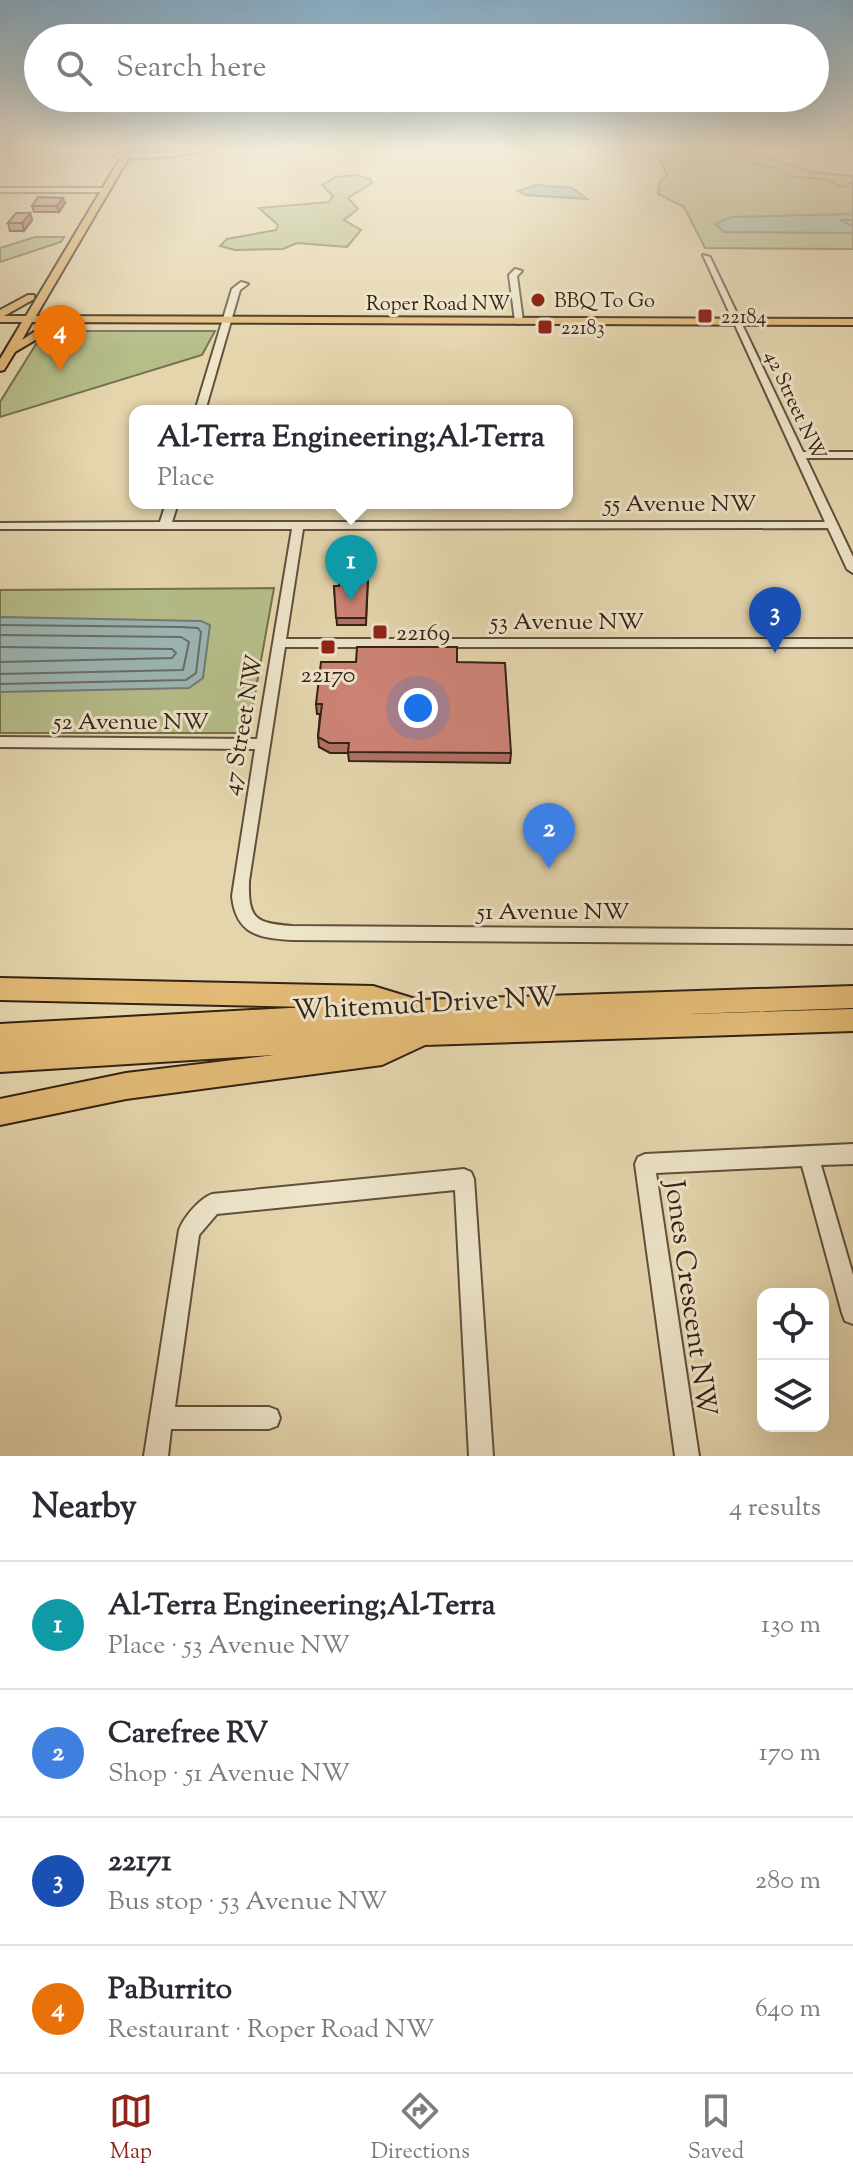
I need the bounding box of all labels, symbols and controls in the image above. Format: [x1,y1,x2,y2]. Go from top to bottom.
search box [24,24,829,112]
icon: search [52,46,96,90]
text: Search here [116,47,266,90]
place label: BBQ To Go [554,288,655,317]
street label: Roper Road NW [366,291,510,320]
marker: BBQ To Go [529,291,547,309]
place label: 22184 [721,304,766,333]
pin: 4 [34,305,86,371]
marker: 22184 [696,307,714,325]
place label: 22183 [561,315,605,344]
marker: 22183 [536,318,554,336]
street label: 42 Street NW [756,347,832,466]
popup [129,405,573,509]
text: Al-Terra Engineering;Al-Terra [157,417,545,460]
text: Place [157,460,215,497]
street label: 55 Avenue NW [602,488,757,522]
pin: 1 [325,535,377,601]
pin: 3 [749,587,801,653]
street label: 53 Avenue NW [488,606,644,640]
place label: 22169 [396,617,450,651]
marker: 22169 [371,623,389,641]
marker: 22170 [319,638,337,656]
street label: 47 Street NW [215,652,273,798]
place label: 22170 [301,659,355,693]
your location [398,688,438,728]
street label: 52 Avenue NW [51,706,209,740]
pin: 2 [523,803,575,869]
street label: 51 Avenue NW [475,896,630,930]
street label: Whitemud Drive NW [292,978,559,1032]
street label: Jones Crescent NW [652,1176,725,1419]
map controls [757,1288,829,1432]
button: locate [757,1288,829,1360]
button: layers [757,1360,829,1432]
text: Nearby [32,1484,137,1533]
text: 4 results [729,1490,821,1527]
text: Al-Terra Engineering;Al-Terra [108,1585,496,1628]
text: 1 [54,1607,62,1644]
text: 130 m [761,1607,821,1644]
text: Place · 53 Avenue NW [108,1628,350,1665]
text: Carefree RV [108,1713,268,1756]
text: 2 [52,1735,64,1772]
text: 170 m [759,1735,821,1772]
text: Shop · 51 Avenue NW [108,1756,350,1793]
text: 22171 [108,1841,172,1884]
text: 3 [53,1863,63,1900]
text: 280 m [755,1863,821,1900]
text: Bus stop · 53 Avenue NW [108,1884,387,1921]
text: PaBurrito [108,1969,232,2012]
text: 4 [51,1991,65,2028]
text: 640 m [755,1991,821,2028]
text: Restaurant · Roper Road NW [108,2012,434,2049]
tab: Map [109,2089,153,2169]
tab: Directions [371,2089,470,2169]
tab: Saved [688,2089,744,2169]

